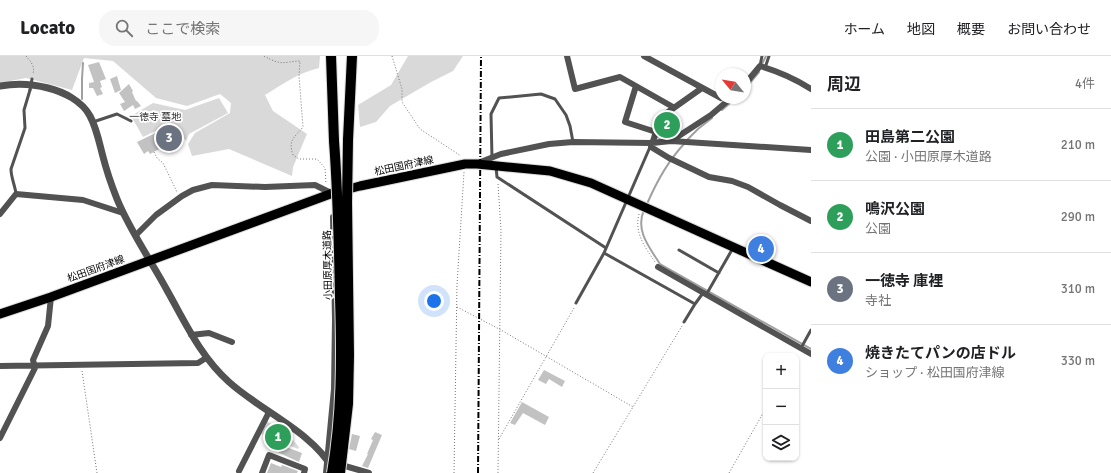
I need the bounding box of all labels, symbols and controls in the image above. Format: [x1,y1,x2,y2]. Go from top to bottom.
search box [99,10,379,46]
text: Locato [20,16,75,40]
icon: search [113,17,135,39]
text: ここで検索 [145,20,220,38]
text: ホーム [843,21,885,38]
text: 地図 [907,21,935,38]
text: 概要 [957,21,985,38]
text: お問い合わせ [1007,21,1091,38]
north arrow [715,68,751,104]
text: 周辺 [827,74,861,95]
text: 4件 [1075,76,1095,92]
pin: 2 [654,110,680,140]
park label: 一徳寺 墓地 [129,111,182,123]
pin: 3 [156,123,182,153]
text: 田島第二公園 [865,128,955,146]
text: 1 [836,137,844,153]
text: 210 m [1061,137,1095,153]
text: 公園 · 小田原厚木道路 [865,149,992,165]
street label: 松田国府津線 [373,154,435,178]
text: 鳴沢公園 [865,200,925,218]
text: 2 [836,209,844,225]
text: 290 m [1061,209,1095,225]
text: 公園 [865,221,891,237]
street label: 小田原厚木道路 [321,230,335,300]
pin: 4 [748,234,774,264]
street label: 松田国府津線 [66,253,126,285]
text: 一徳寺 庫裡 [865,272,943,290]
text: 3 [836,281,844,297]
text: 310 m [1061,281,1095,297]
your location [424,291,444,311]
text: 寺社 [865,293,891,309]
text: 焼きたてパンの店ドル [865,344,1016,362]
map controls [763,353,799,461]
button: + [763,353,799,389]
text: 4 [836,353,844,369]
text: 330 m [1061,353,1095,369]
text: ショップ · 松田国府津線 [865,365,1005,381]
button: − [763,389,799,425]
pin: 1 [265,422,291,452]
button: layers [763,425,799,461]

